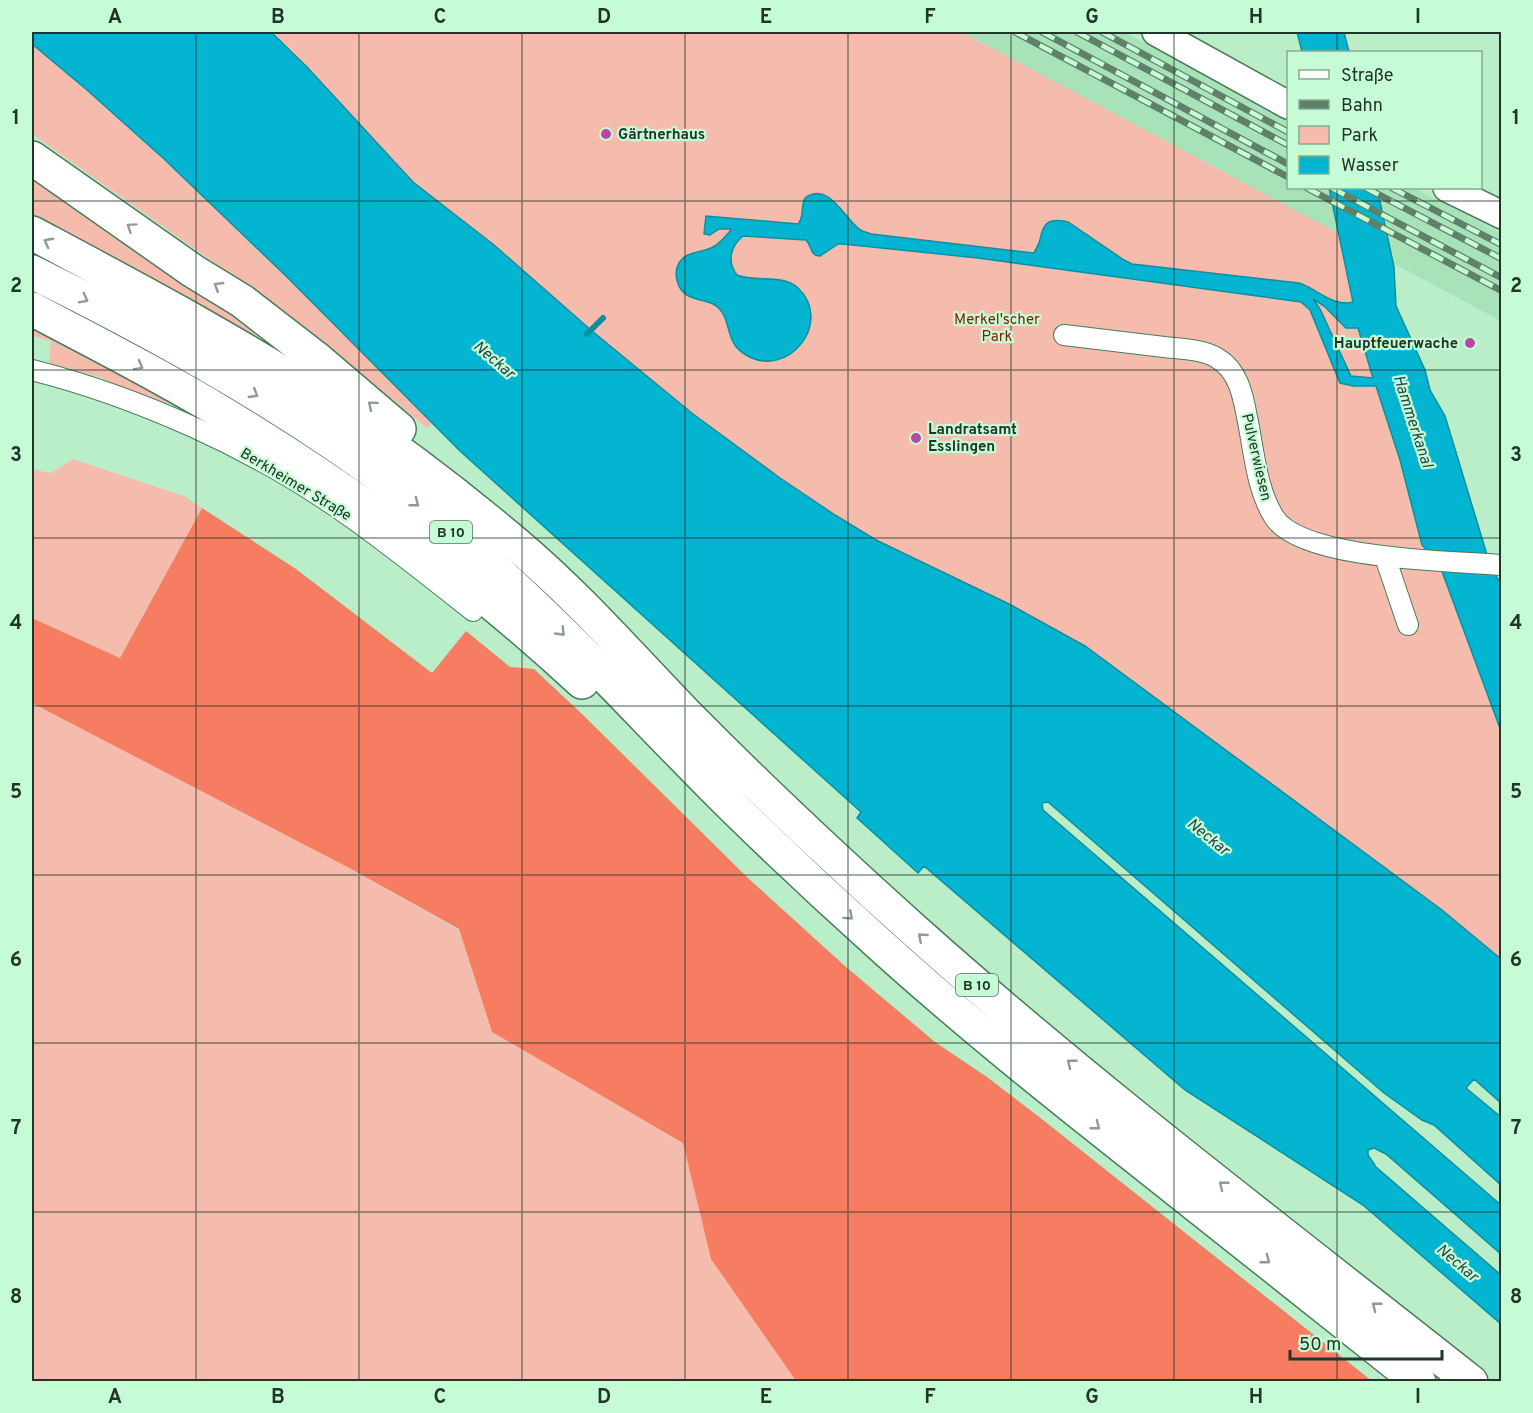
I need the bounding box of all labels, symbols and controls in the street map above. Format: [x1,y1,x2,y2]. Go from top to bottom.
text: A [108,5,122,31]
text: B [271,5,285,31]
text: C [434,5,446,31]
text: D [597,5,611,31]
text: E [760,5,772,31]
text: F [924,5,936,31]
text: G [1085,5,1099,31]
text: H [1249,5,1263,31]
text: I [1415,5,1421,31]
legend [1287,51,1482,189]
text: Straße [1341,65,1393,88]
text: Bahn [1341,95,1383,118]
text: 1 [12,106,20,132]
text: 1 [1512,106,1520,132]
text: Park [1341,125,1378,148]
place label: Gärtnerhaus [618,126,705,145]
marker: Gärtnerhaus [599,127,613,141]
text: Wasser [1341,155,1399,178]
one-way arrow [126,223,137,234]
one-way arrow [44,238,55,249]
text: 2 [10,274,22,300]
text: 2 [1510,274,1522,300]
one-way arrow [214,281,224,293]
one-way arrow [77,292,88,303]
park label: Merkel'scher Park [954,311,1040,347]
place label: Hauptfeuerwache [1334,335,1458,354]
marker: Hauptfeuerwache [1463,336,1477,350]
water label: Neckar [469,337,520,385]
one-way arrow [133,359,143,370]
water label: Hammerkanal [1388,373,1437,471]
one-way arrow [248,387,258,398]
one-way arrow [368,402,379,413]
street label: Pulverwiesen [1236,412,1275,503]
place label: Landratsamt Esslingen [928,421,1017,457]
marker: Landratsamt Esslingen [909,431,923,445]
text: 3 [10,443,22,469]
text: 3 [1510,443,1522,469]
street label: Berkheimer Straße [236,445,354,526]
one-way arrow [408,496,419,507]
road number: B 10 [430,521,472,543]
text: 4 [10,611,22,637]
text: 4 [1510,611,1522,637]
one-way arrow [554,624,565,635]
text: 5 [10,780,22,806]
text: 5 [1510,780,1522,806]
water label: Neckar [1182,814,1235,862]
one-way arrow [842,909,853,920]
one-way arrow [918,933,929,944]
text: 6 [10,948,22,974]
text: 6 [1510,948,1522,974]
road number: B 10 [956,974,998,996]
one-way arrow [1067,1060,1078,1071]
text: 7 [11,1116,21,1142]
text: 7 [1511,1116,1521,1142]
one-way arrow [1090,1118,1101,1129]
one-way arrow [1219,1182,1230,1193]
water label: Neckar [1432,1240,1483,1288]
one-way arrow [1259,1253,1270,1264]
text: 8 [10,1285,22,1311]
text: 8 [1510,1285,1522,1311]
one-way arrow [1372,1303,1383,1314]
scale bar [1290,1323,1442,1361]
text: 50 m [1299,1334,1341,1357]
text: A [108,1385,122,1411]
text: B [271,1385,285,1411]
text: C [434,1385,446,1411]
text: D [597,1385,611,1411]
text: E [760,1385,772,1411]
text: F [924,1385,936,1411]
text: G [1085,1385,1099,1411]
text: H [1249,1385,1263,1411]
text: I [1415,1385,1421,1411]

